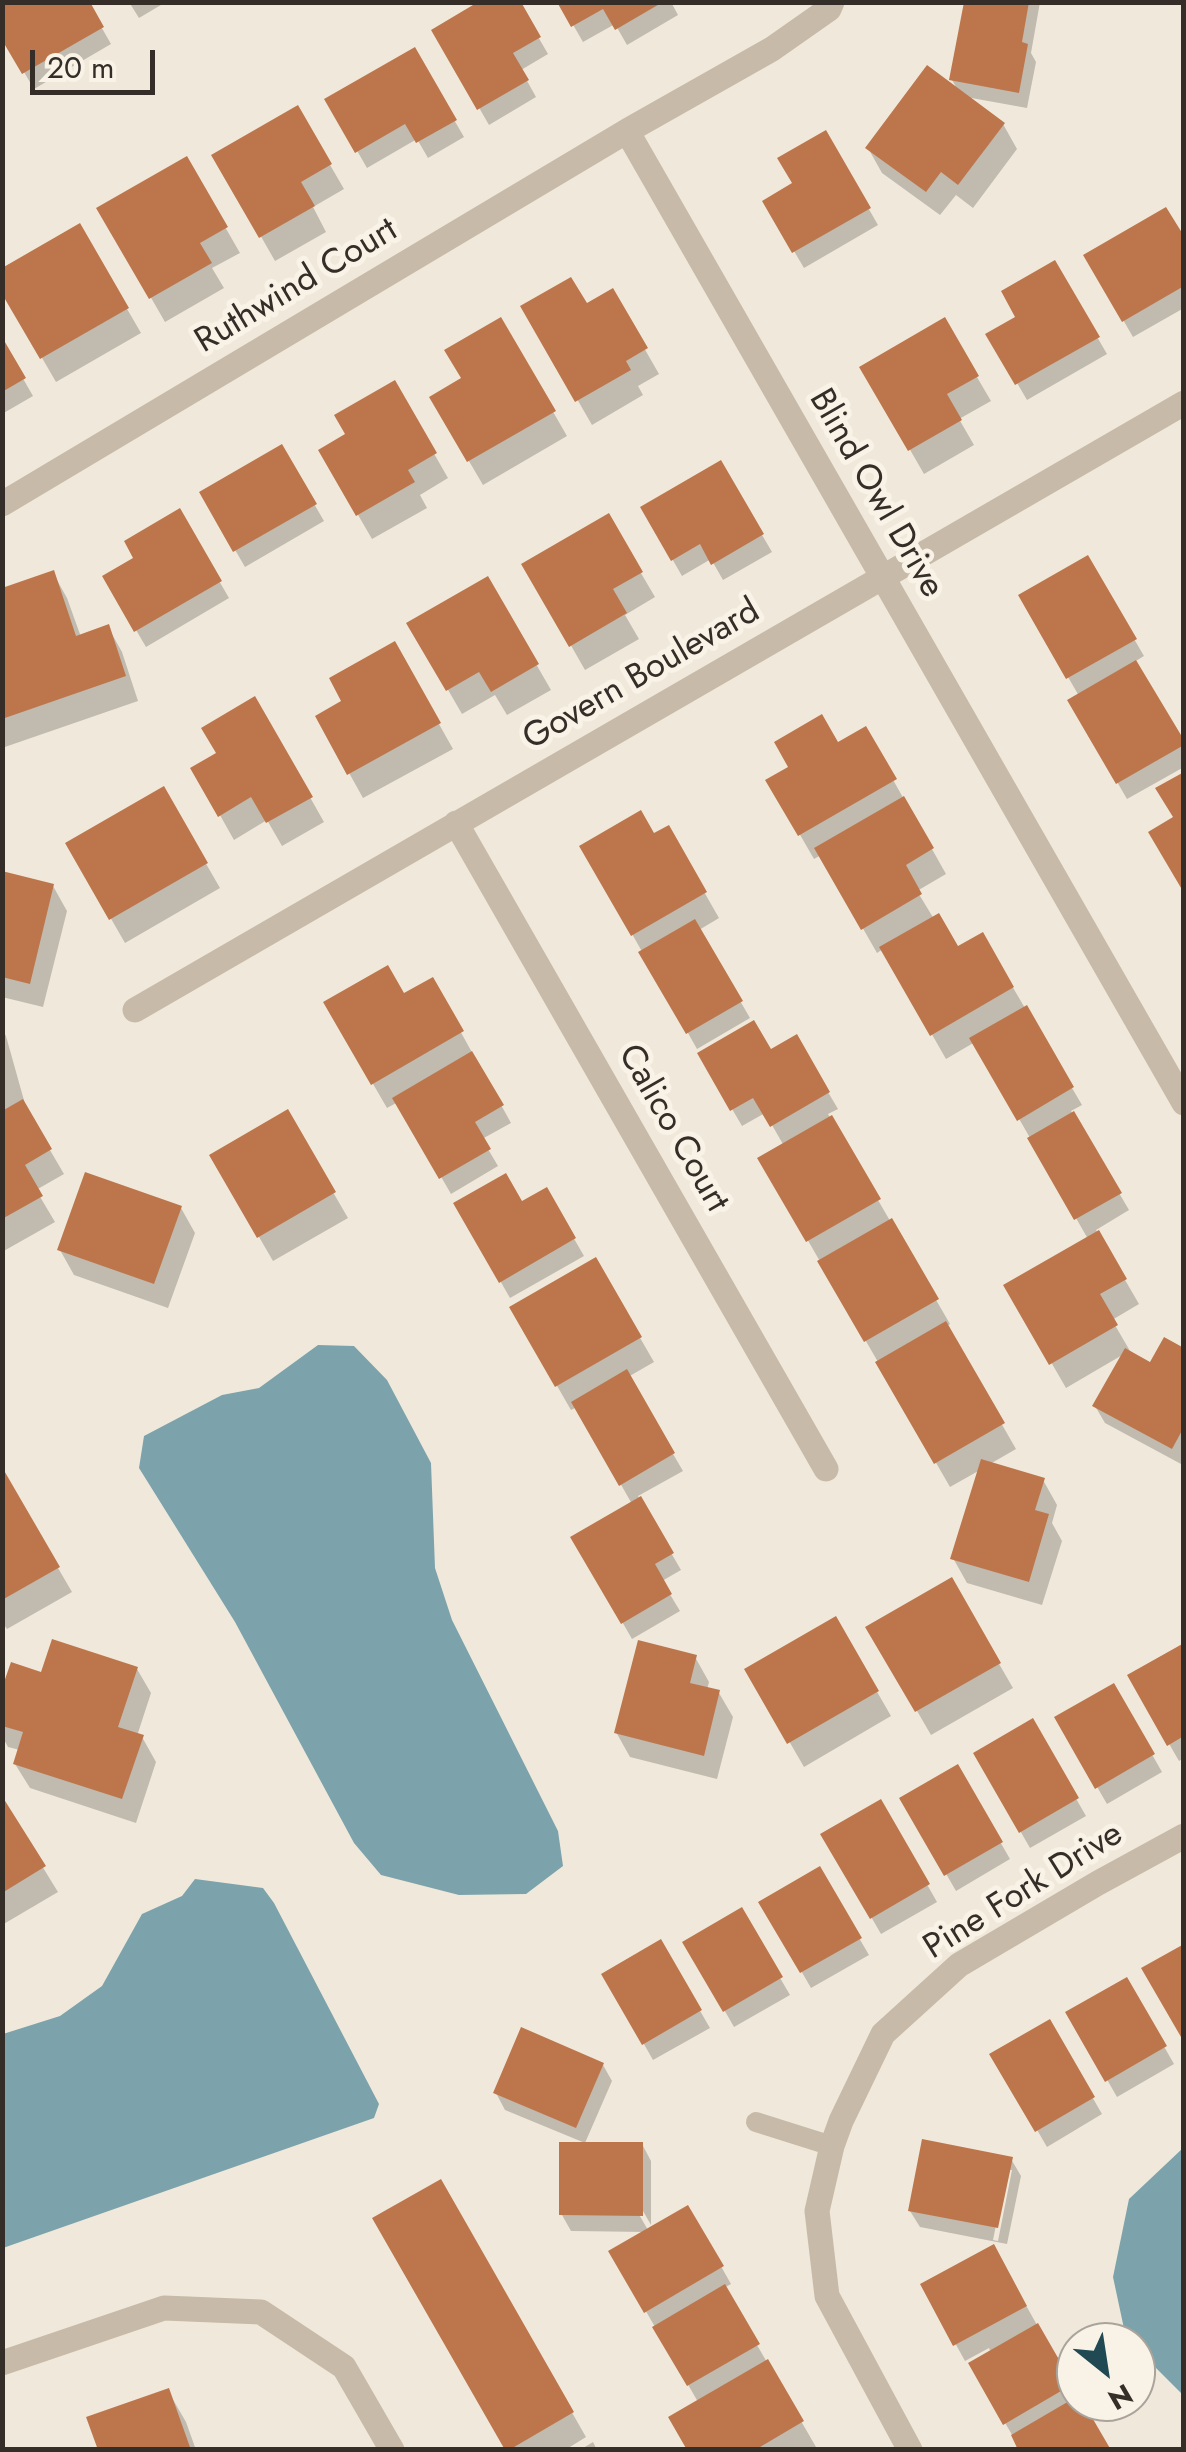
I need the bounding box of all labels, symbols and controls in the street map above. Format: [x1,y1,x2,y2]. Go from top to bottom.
scale bar [35,30,160,92]
text: 20 m [47,46,114,89]
street label: Ruthwind Court [188,210,406,364]
street label: Blind Owl Drive [798,382,952,606]
street label: Govern Boulevard [516,591,768,761]
street label: Calico Court [607,1038,737,1220]
street label: Pine Fork Drive [917,1814,1131,1970]
north arrow [1056,2322,1156,2422]
text: N [1100,2373,1140,2420]

